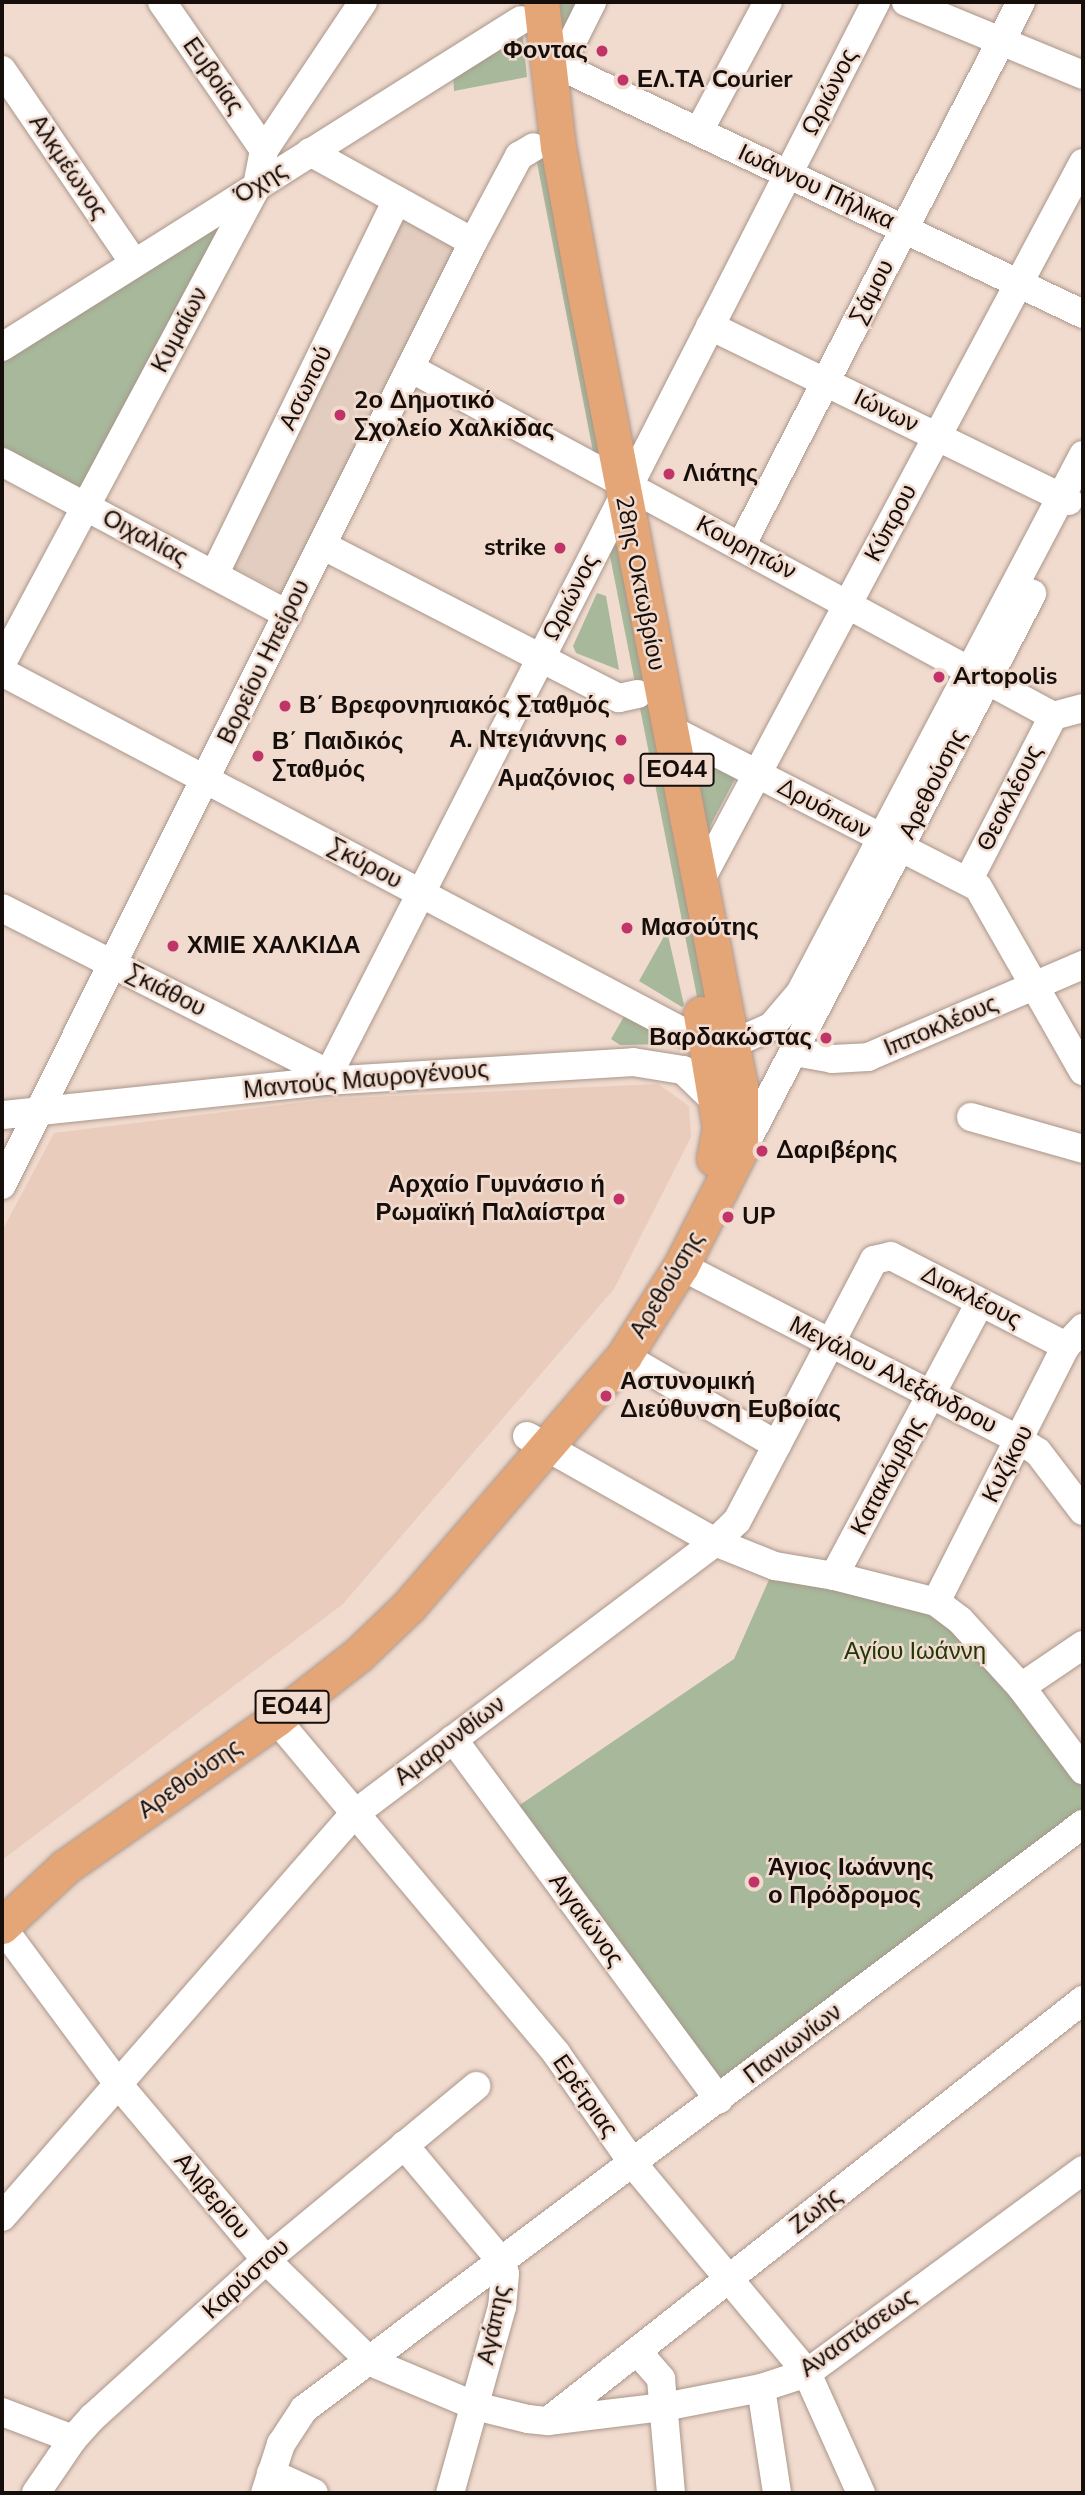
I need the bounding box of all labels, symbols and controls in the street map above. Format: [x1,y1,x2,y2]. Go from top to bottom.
street label: Ευβοίας [176,32,250,120]
place label: Φοντας [503,37,588,65]
marker: Φοντας [594,43,610,59]
street label: Ωριώνος [796,44,864,140]
place label: ΕΛ.ΤΑ Courier [637,66,793,94]
marker: ΕΛ.ΤΑ Courier [615,72,631,88]
street label: Αλκμέωνος [23,109,113,225]
street label: Ιωάννου Πήλικα [733,138,899,236]
street label: Όχης [230,156,292,210]
street label: Σάμου [844,255,900,329]
street label: Κυμαίων [146,282,214,378]
street label: Ασωπού [273,341,339,435]
street label: Ιώνων [849,383,923,439]
place label: 2ο Δημοτικό Σχολείο Χαλκίδας [354,387,555,443]
marker: 2ο Δημοτικό Σχολείο Χαλκίδας [332,407,348,423]
place label: Λιάτης [683,460,758,488]
marker: Λιάτης [661,466,677,482]
street label: Κύπρου [859,479,923,567]
street label: 28ης Οκτωβρίου [609,493,671,673]
street label: Οιχαλίας [97,504,193,572]
street label: Κουρητών [691,510,801,586]
place label: strike [484,534,546,562]
marker: strike [552,540,568,556]
street label: Ωριώνος [537,549,605,645]
street label: Βορείου Ηπείρου [212,575,316,749]
place label: Artopolis [953,663,1058,691]
marker: Artopolis [931,669,947,685]
place label: Β΄ Βρεφονηπιακός Σταθμός [299,692,610,720]
marker: Β΄ Βρεφονηπιακός Σταθμός [277,698,293,714]
street label: Αρεθούσης [893,724,973,844]
place label: Α. Ντεγιάννης [449,726,607,754]
place label: Β΄ Παιδικός Σταθμός [272,728,404,784]
marker: Α. Ντεγιάννης [613,732,629,748]
street label: Θεοκλέους [971,740,1049,856]
marker: Β΄ Παιδικός Σταθμός [250,748,266,764]
road number: ΕΟ44 [638,750,716,790]
place label: Αμαζόνιος [497,765,615,793]
marker: Αμαζόνιος [621,771,637,787]
street label: Δρυόπων [772,772,876,846]
street label: Σκύρου [323,833,407,895]
place label: Μασούτης [641,914,759,942]
marker: Μασούτης [619,920,635,936]
place label: ΧΜΙΕ ΧΑΛΚΙΔΑ [187,932,361,960]
marker: ΧΜΙΕ ΧΑΛΚΙΔΑ [165,938,181,954]
street label: Σκιάθου [121,959,211,1023]
street label: Ιπποκλέους [880,989,1002,1063]
place label: Βαρδακώστας [649,1024,812,1052]
marker: Βαρδακώστας [818,1030,834,1046]
street label: Μαντούς Μαυρογένους [242,1055,490,1105]
place label: Δαριβέρης [776,1137,898,1165]
marker: Δαριβέρης [754,1143,770,1159]
place label: Αρχαίο Γυμνάσιο ή Ρωμαϊκή Παλαίστρα [376,1171,605,1227]
marker: Αρχαίο Γυμνάσιο ή Ρωμαϊκή Παλαίστρα [611,1191,627,1207]
place label: UP [742,1203,775,1231]
marker: UP [720,1209,736,1225]
street label: Αρεθούσης [624,1226,710,1344]
street label: Διοκλέους [916,1259,1026,1335]
street label: Μεγάλου Αλεξάνδρου [784,1310,1002,1440]
place label: Αστυνομική Διεύθυνση Ευβοίας [620,1368,841,1424]
marker: Αστυνομική Διεύθυνση Ευβοίας [598,1388,614,1404]
street label: Κατακόμβης [845,1412,931,1540]
street label: Κυζίκου [976,1420,1040,1508]
park label: Αγίου Ιωάννη [844,1638,986,1666]
road number: ΕΟ44 [254,1688,330,1726]
street label: Αμαρυνθίων [389,1690,511,1792]
street label: Αρεθούσης [133,1733,247,1825]
place label: Άγιος Ιωάννης ο Πρόδρομος [768,1854,934,1910]
street label: Αιγαιώνος [543,1868,629,1972]
marker: Άγιος Ιωάννης ο Πρόδρομος [746,1874,762,1890]
street label: Πανιωνίων [738,1998,848,2090]
street label: Ερέτριας [546,2049,624,2143]
street label: Αλιβερίου [168,2147,256,2245]
street label: Ζωής [784,2182,848,2240]
street label: Καρύστου [197,2233,295,2325]
street label: Αναστάσεως [794,2282,922,2384]
street label: Αγάπης [472,2283,516,2367]

